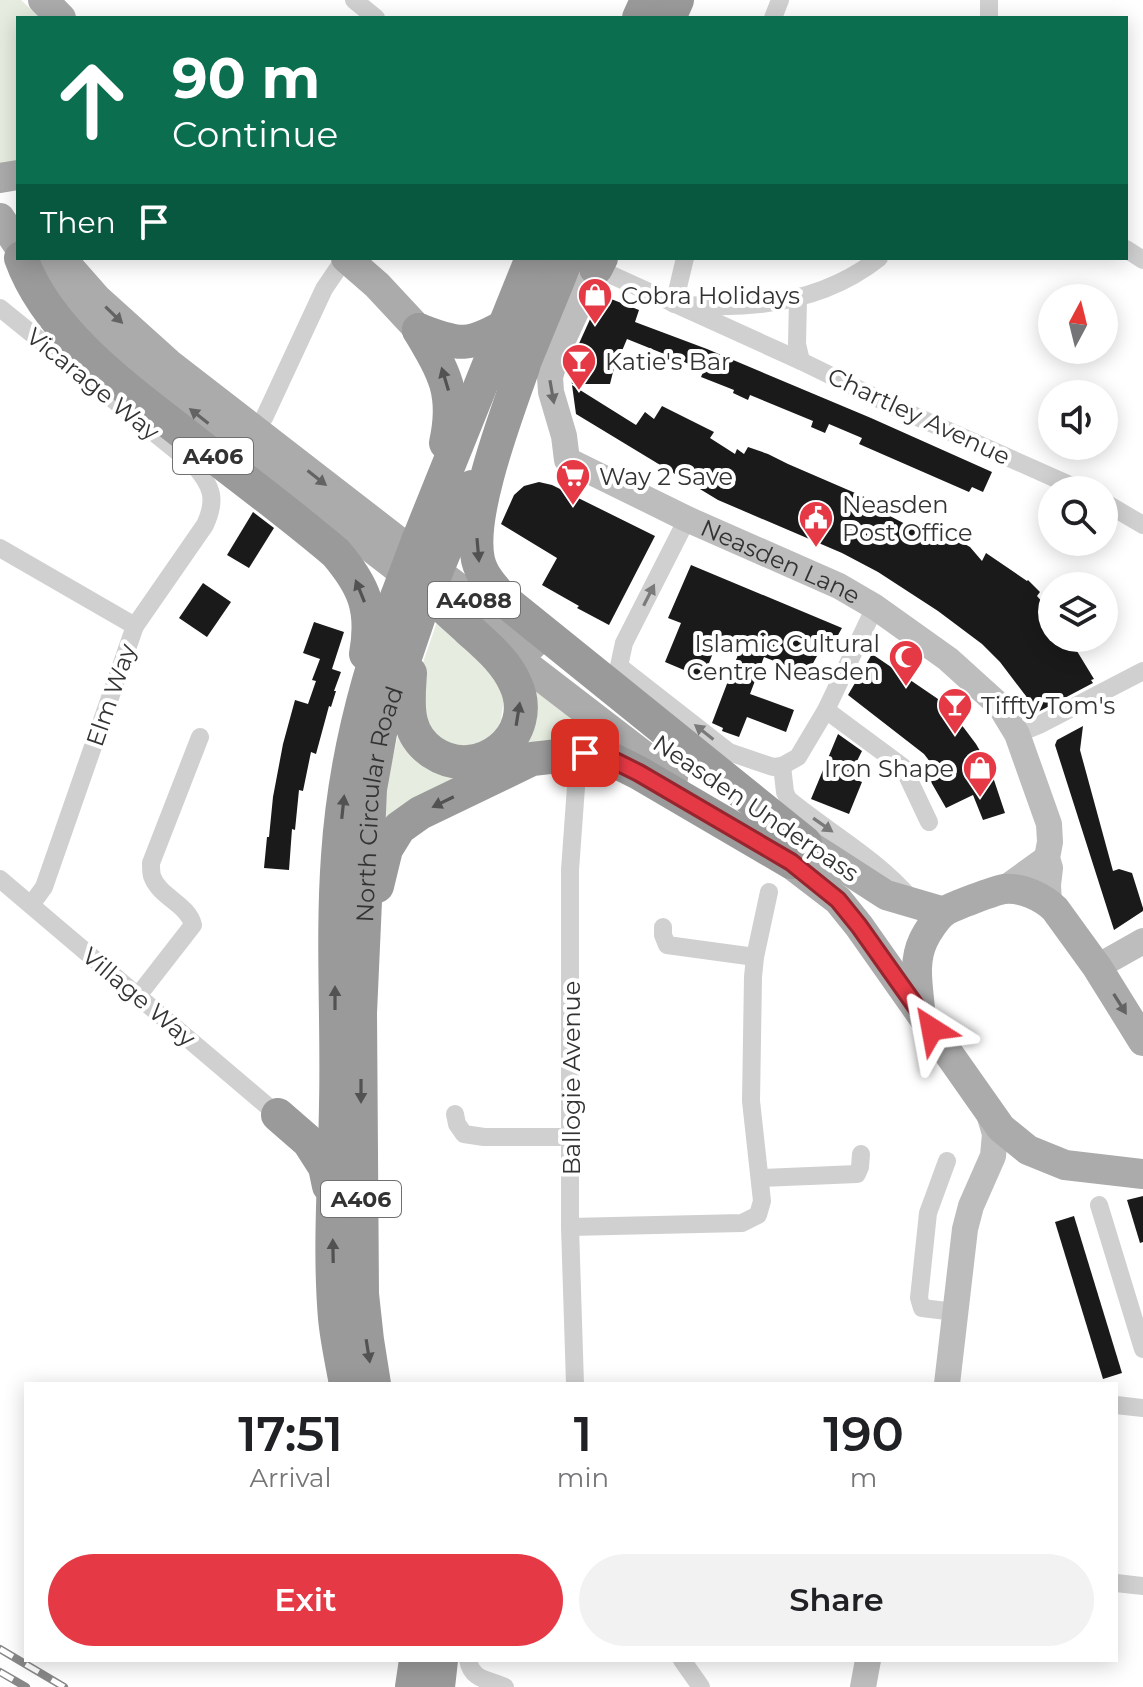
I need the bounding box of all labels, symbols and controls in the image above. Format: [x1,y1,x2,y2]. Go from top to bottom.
text: 90 m [172,44,320,112]
icon: ahead [40,48,144,152]
text: Continue [172,112,338,156]
icon: arrive [132,200,176,244]
text: Then [40,204,116,241]
shop icon: Cobra Holidays [576,276,614,326]
place label: Cobra Holidays [621,281,800,310]
north arrow [1038,284,1118,364]
map controls [1038,284,1118,652]
one-way arrow [104,305,123,324]
street label: Vicarage Way [21,322,165,446]
bar icon: Katie's Bar [560,342,598,392]
place label: Katie's Bar [605,347,731,376]
street label: Chartley Avenue [823,361,1015,471]
one-way arrow [438,367,451,391]
one-way arrow [547,380,559,405]
button: sound [1038,380,1118,460]
one-way arrow [189,408,209,425]
road number: A406 [173,438,253,474]
supermarket icon: Way 2 Save [554,457,592,507]
place label: Way 2 Save [599,462,733,491]
one-way arrow [306,469,327,485]
button: search [1038,476,1118,556]
place label: Neasden Post Office [842,490,972,547]
public building icon: Neasden Post Office [797,499,835,549]
street label: Neasden Lane [696,512,866,610]
one-way arrow [472,538,485,563]
button: layers [1038,572,1118,652]
one-way arrow [354,579,367,602]
road number: A4088 [428,582,520,618]
one-way arrow [642,583,655,606]
place label: Islamic Cultural Centre Neasden [686,629,880,686]
mosque icon: Islamic Cultural Centre Neasden [887,638,925,688]
street label: Elm Way [80,640,142,750]
street label: North Circular Road [350,682,409,923]
bar icon: Tiffty Tom's [936,686,974,736]
place label: Tiffty Tom's [981,691,1115,720]
one-way arrow [512,702,525,727]
pin [551,719,619,787]
one-way arrow [694,725,714,741]
street label: Neasden Underpass [648,728,864,888]
icon: arrive [563,731,607,775]
shop icon: Iron Shape [961,749,999,799]
place label: Iron Shape [824,754,954,783]
one-way arrow [336,794,349,819]
one-way arrow [432,795,455,809]
one-way arrow [813,817,834,832]
street label: Village Way [76,941,202,1053]
street label: Ballogie Avenue [557,981,586,1175]
one-way arrow [329,985,341,1010]
position arrow [890,987,974,1071]
one-way arrow [1113,993,1127,1015]
one-way arrow [355,1079,367,1104]
road number: A406 [321,1181,401,1217]
one-way arrow [327,1238,339,1263]
one-way arrow [363,1339,375,1364]
text: 17:51 [238,1405,343,1463]
text: 1 [574,1405,592,1463]
text: 190 [823,1405,904,1463]
text: Arrival [249,1462,331,1494]
text: min [557,1462,609,1494]
text: m [850,1462,877,1494]
button: Exit [48,1554,563,1646]
button: Share [579,1554,1094,1646]

